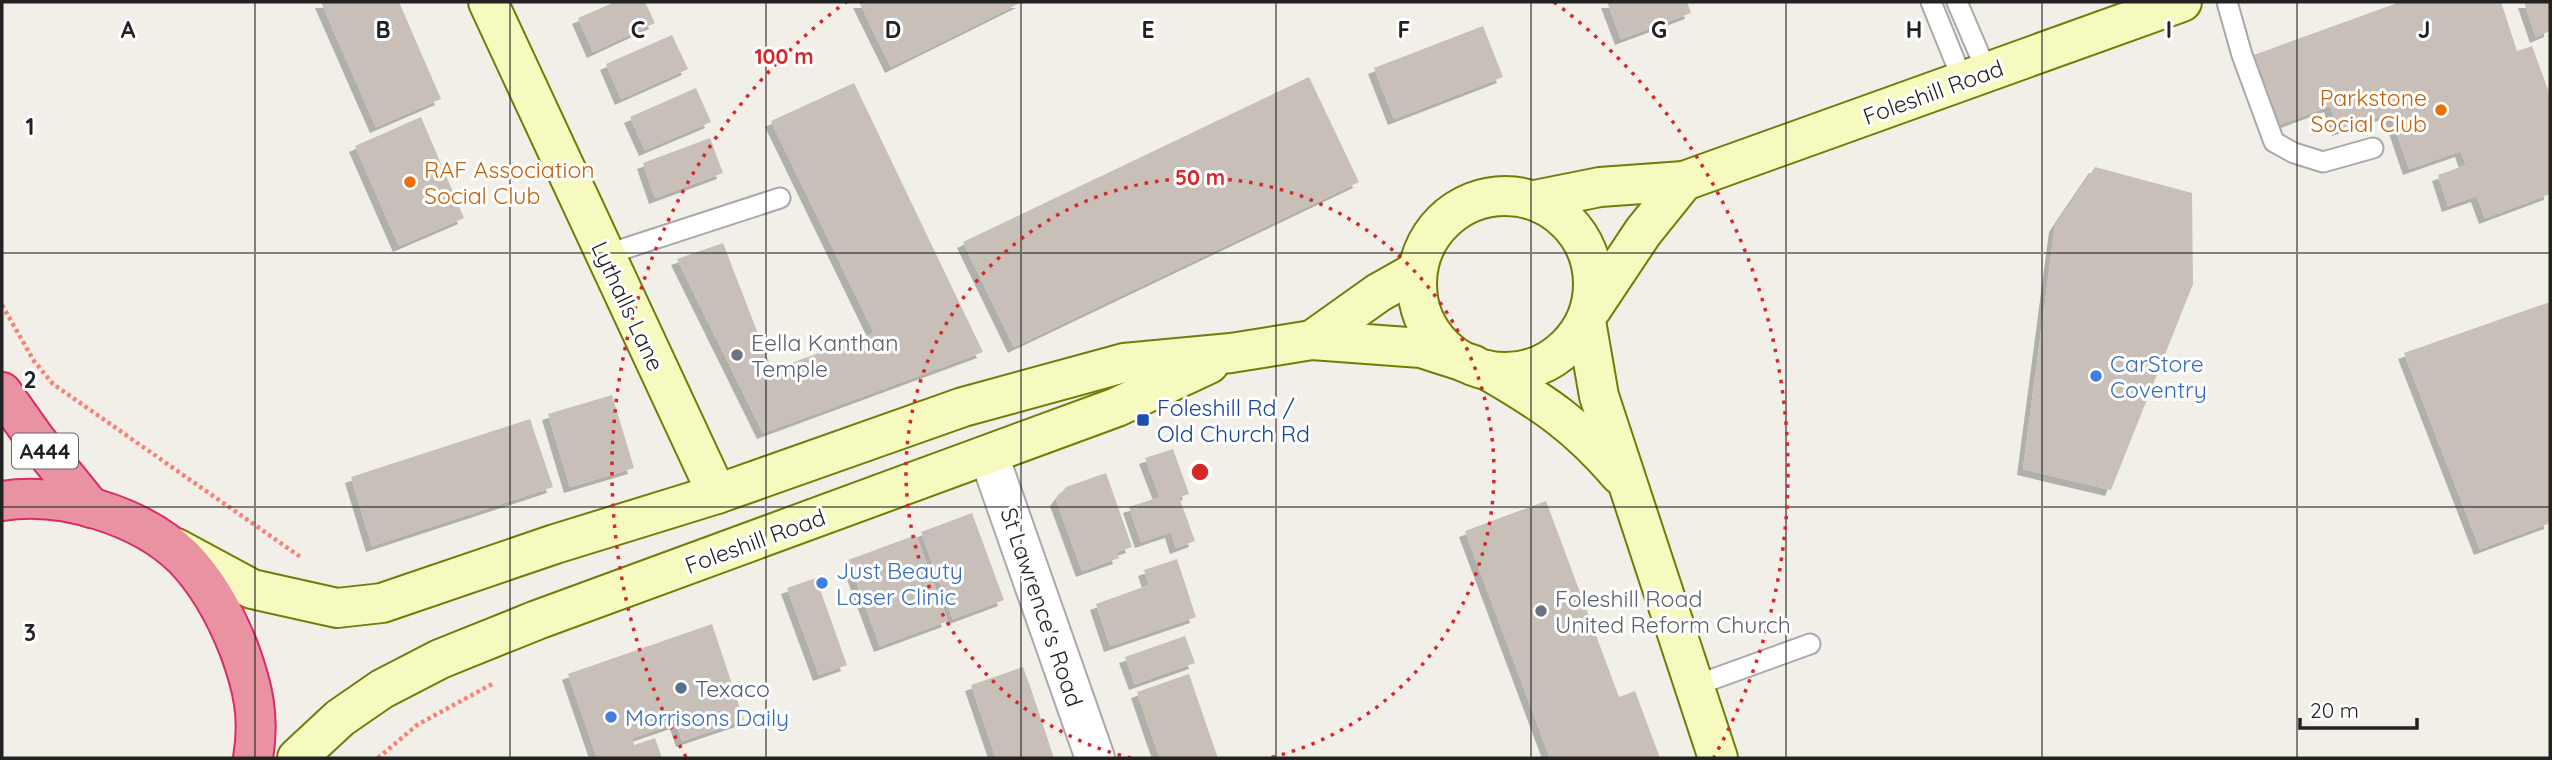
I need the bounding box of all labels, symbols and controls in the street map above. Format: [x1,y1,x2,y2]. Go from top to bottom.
text: A [121,15,136,44]
text: B [375,15,391,44]
text: C [631,15,645,44]
text: D [885,15,901,44]
text: E [1141,15,1155,44]
text: F [1398,15,1410,44]
text: G [1651,15,1667,44]
text: H [1906,15,1922,44]
text: I [2166,15,2172,44]
text: J [2418,15,2430,44]
text: 100 m [754,43,814,69]
street label: Foleshill Road [1859,53,2007,131]
place label: Parkstone Social Club [2311,83,2427,138]
marker: Parkstone Social Club [2433,102,2449,118]
text: 1 [26,112,34,141]
place label: RAF Association Social Club [424,155,595,210]
text: 50 m [1175,164,1225,190]
marker: RAF Association Social Club [402,174,418,190]
street label: Lythalls Lane [585,237,671,375]
place label: Eella Kanthan Temple [751,328,899,383]
marker: Eella Kanthan Temple [729,347,745,363]
place label: CarStore Coventry [2110,349,2207,404]
text: 2 [23,365,37,394]
marker: CarStore Coventry [2088,368,2104,384]
place label: Foleshill Rd / Old Church Rd [1157,393,1310,448]
marker: Foleshill Rd / Old Church Rd [1135,412,1151,428]
road number: A444 [12,434,78,468]
centre of rings [1188,460,1212,484]
street label: Foleshill Road [681,502,829,580]
street label: St Lawrence's Road [994,504,1090,710]
place label: Just Beauty Laser Clinic [836,556,963,611]
marker: Just Beauty Laser Clinic [814,575,830,591]
place label: Foleshill Road United Reform Church [1555,584,1791,639]
marker: Foleshill Road United Reform Church [1533,603,1549,619]
text: 3 [24,618,36,647]
place label: Texaco [695,674,770,703]
marker: Texaco [673,680,689,696]
scale bar [2300,686,2417,730]
text: 20 m [2310,697,2359,723]
place label: Morrisons Daily [625,703,789,732]
marker: Morrisons Daily [603,709,619,725]

